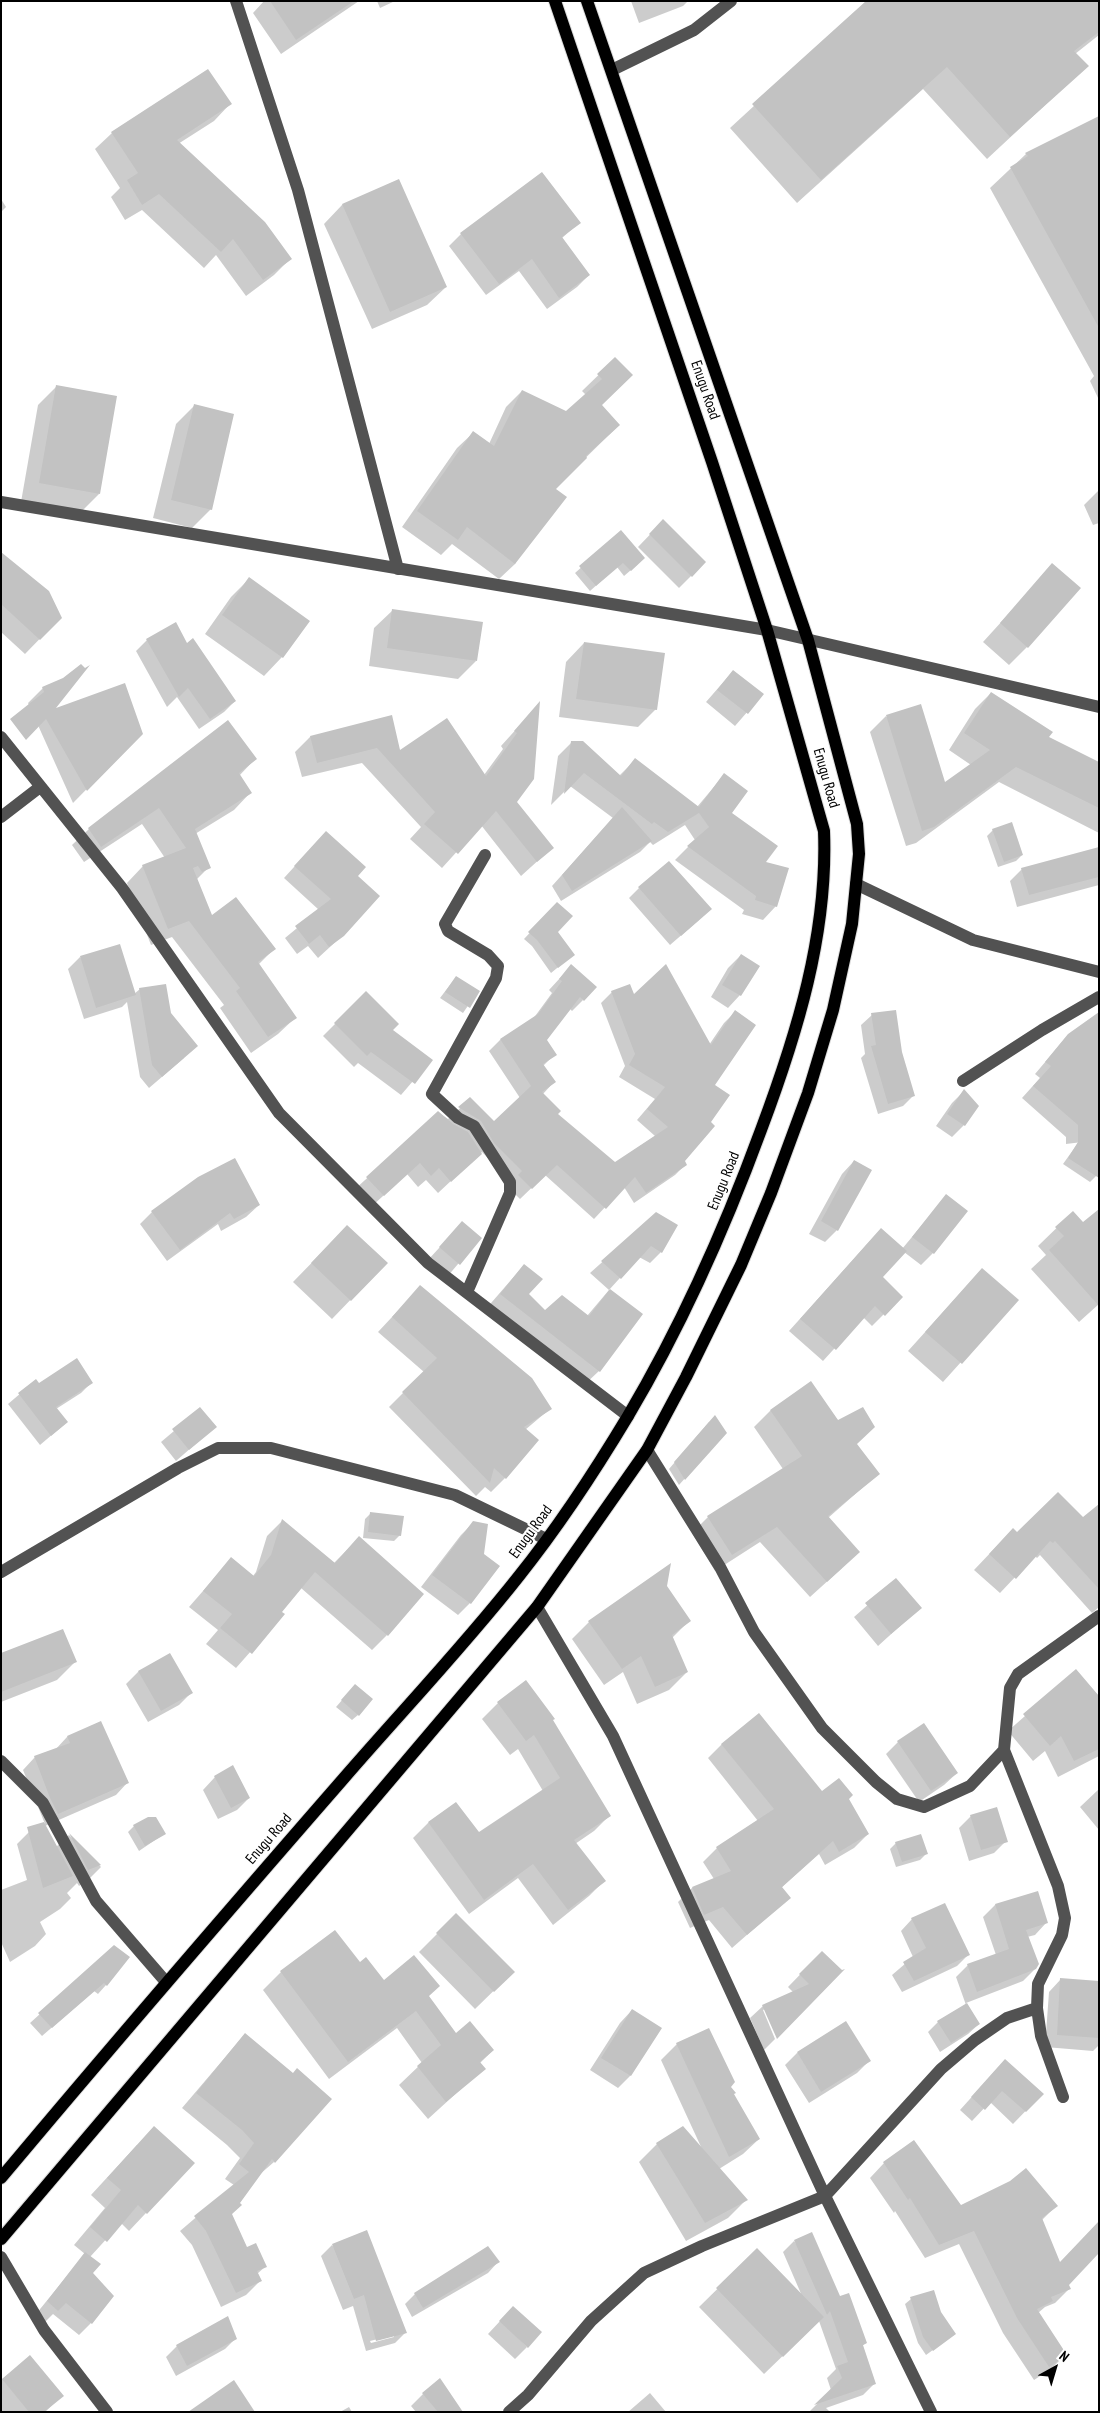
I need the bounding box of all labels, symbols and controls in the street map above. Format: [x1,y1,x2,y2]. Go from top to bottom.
street label: Enugu Road [687,358,723,422]
street label: Enugu Road [809,746,843,810]
street label: Enugu Road [704,1149,744,1213]
street label: Enugu Road [506,1502,556,1562]
street label: Enugu Road [242,1810,296,1868]
north arrow [1030,2343,1080,2393]
text: N [1056,2347,1073,2366]

